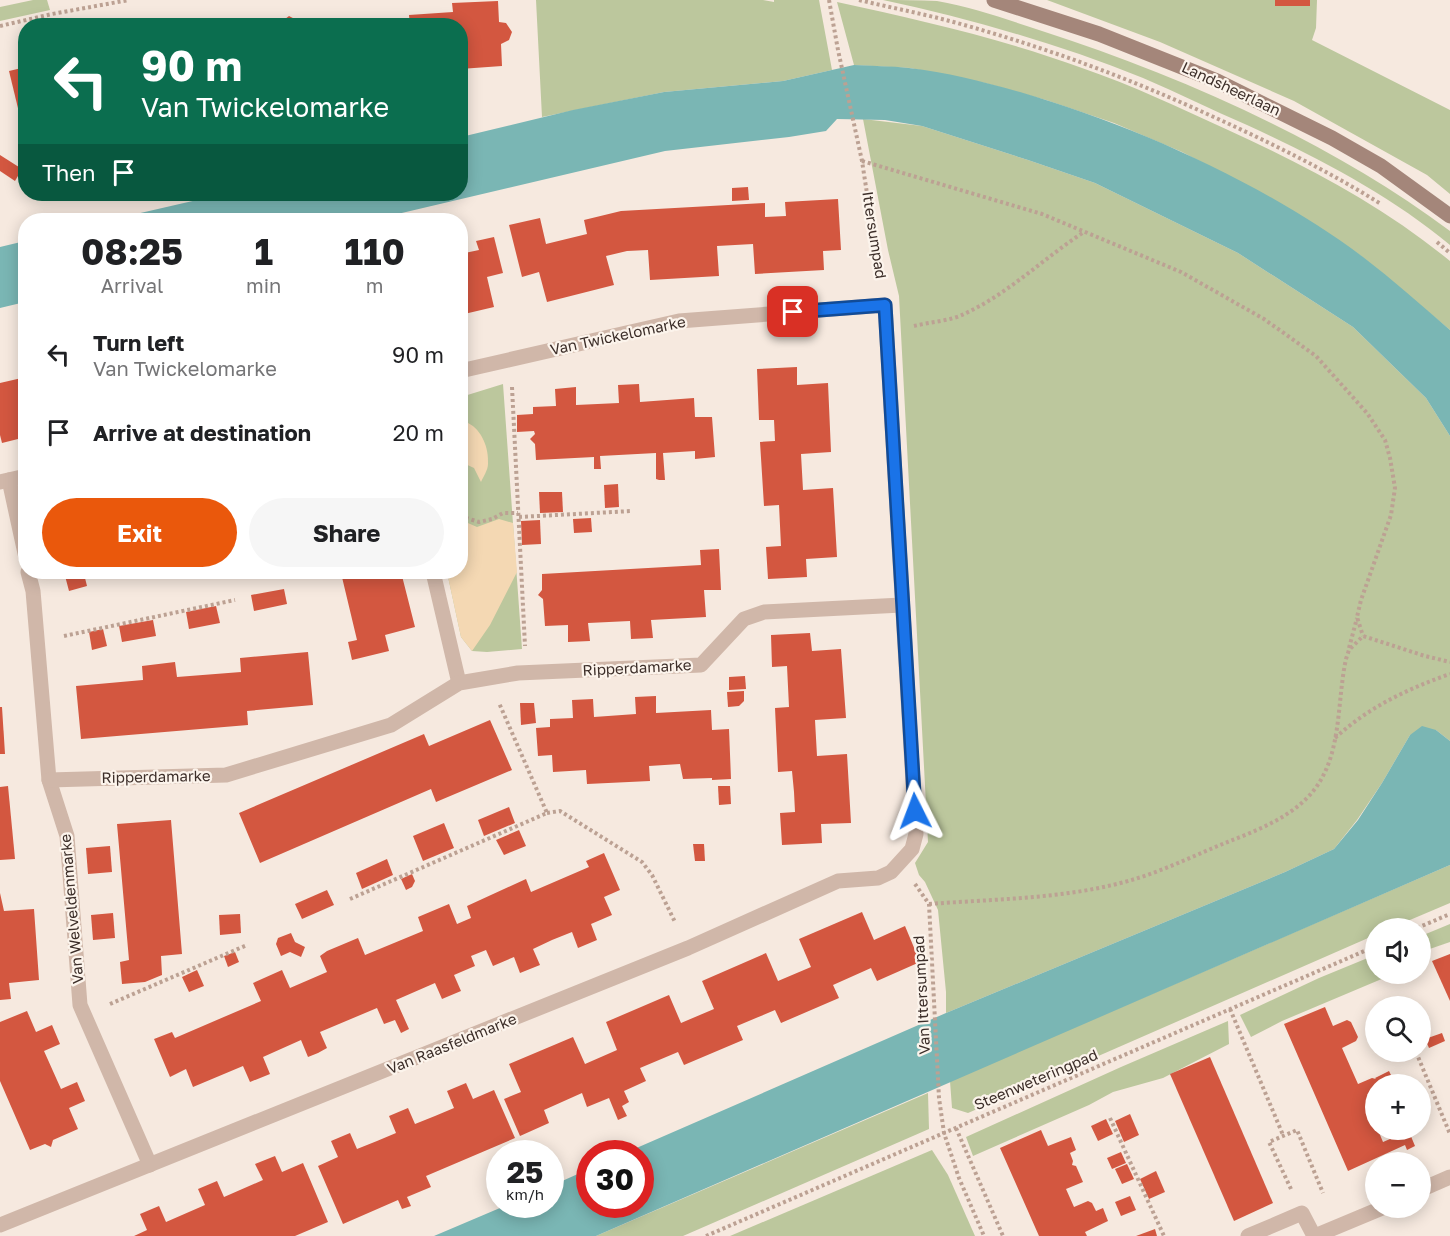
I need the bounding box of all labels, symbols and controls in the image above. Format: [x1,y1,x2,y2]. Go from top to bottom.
text: 90 m [141,40,242,90]
icon: left [42,42,120,120]
street label: Landsheerlaan [1179,57,1284,119]
text: Van Twickelomarke [141,91,389,123]
icon: arrive [107,156,140,189]
text: Then [42,159,95,186]
street label: Ittersumpad [859,190,891,280]
text: 08:25 [81,230,183,273]
text: 1 [254,230,273,273]
text: 110 [344,230,405,273]
text: Arrival [101,273,163,297]
text: min [246,273,281,297]
text: m [366,273,384,297]
pin [767,286,818,337]
icon: arrive [776,295,809,328]
street label: Van Twickelomarke [548,312,687,358]
text: Turn left [93,329,184,356]
icon: left [42,338,75,371]
text: 90 m [392,341,444,368]
text: Van Twickelomarke [93,356,277,380]
icon: arrive [42,416,75,449]
text: Arrive at destination [93,419,311,446]
text: 20 m [393,419,444,446]
button: Exit [42,498,237,567]
button: Share [249,498,444,567]
street label: Ripperdamarke [582,655,692,679]
street label: Ripperdamarke [101,766,211,786]
position arrow [883,779,947,843]
street label: Van Welveldenmarke [55,833,87,985]
map controls [1365,918,1431,1218]
button: sound [1365,918,1431,984]
street label: Van Ittersumpad [909,935,933,1055]
button: search [1365,996,1431,1062]
street label: Van Raasfeldmarke [384,1009,519,1077]
street label: Steenweteringpad [971,1045,1100,1113]
button: + [1365,1074,1431,1140]
speed limit sign: 30 [576,1140,654,1218]
button: − [1365,1152,1431,1218]
text: 25 [507,1154,543,1190]
text: km/h [506,1185,544,1203]

